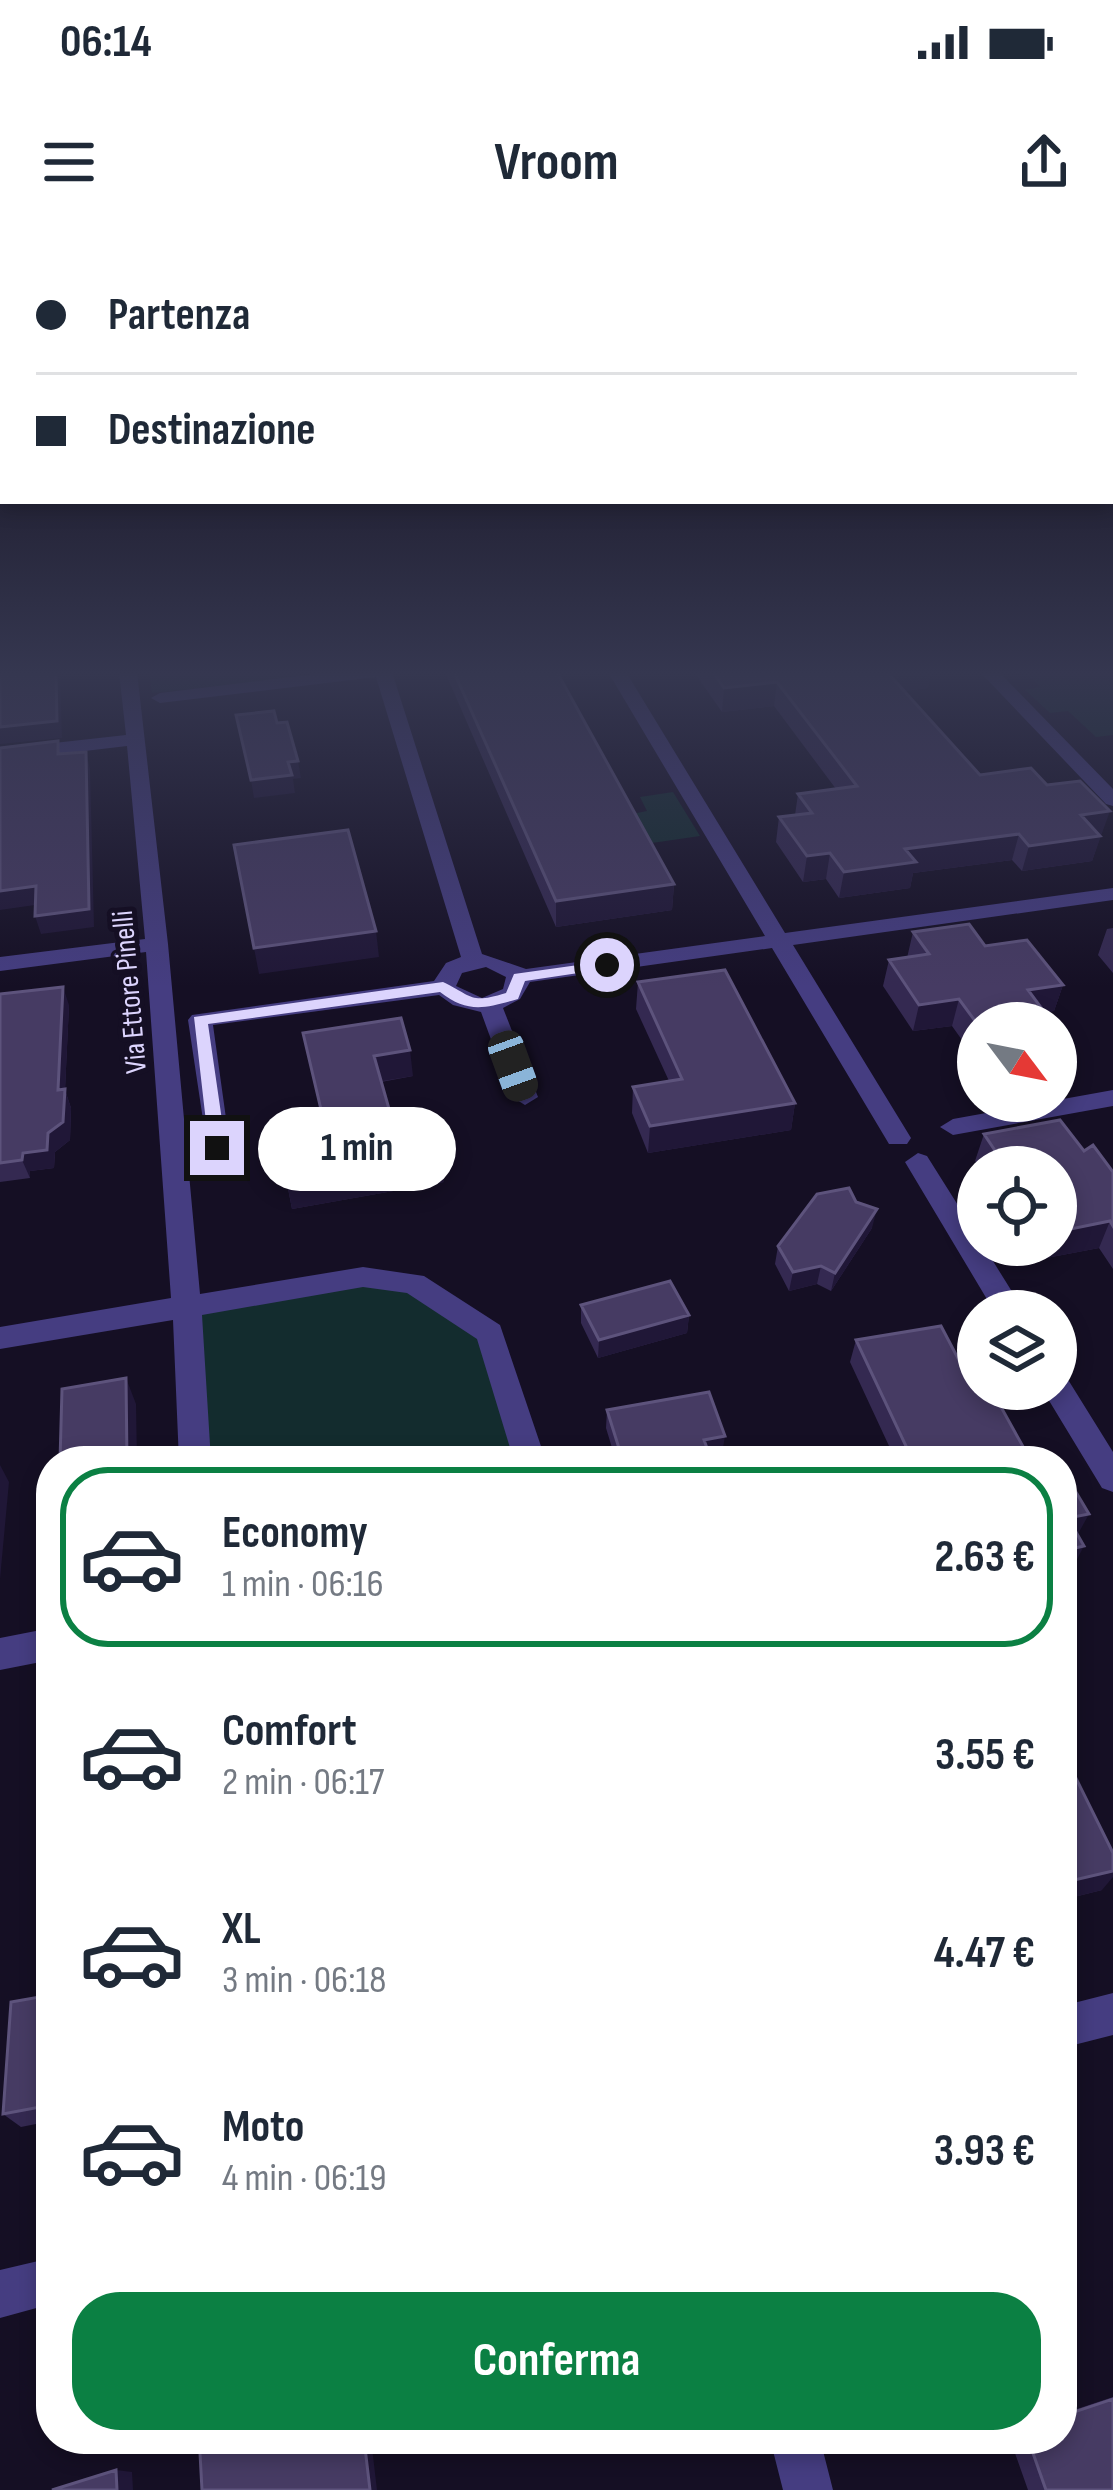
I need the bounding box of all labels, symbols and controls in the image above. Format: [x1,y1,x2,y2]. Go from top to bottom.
text: 06:14 [60,15,152,70]
icon: menu [36,129,102,195]
icon: share [1011,129,1077,195]
text: Vroom [494,130,619,195]
text: Partenza [108,288,250,343]
text: Destinazione [108,403,316,458]
street label: Via Ettore Pinelli [105,909,155,1075]
route start [580,938,634,992]
north arrow [957,1002,1077,1122]
map controls [957,1002,1077,1410]
car [484,1026,542,1106]
callout: 1 min [259,1106,457,1190]
route end [190,1121,244,1175]
text: 1 min [321,1125,393,1172]
button: locate [957,1146,1077,1266]
button: layers [957,1290,1077,1410]
icon: car [78,1503,186,1611]
text: Economy [222,1506,368,1561]
text: 2.63 € [935,1530,1035,1585]
text: 1 min · 06:16 [222,1561,384,1608]
icon: car [78,1701,186,1809]
text: Comfort [222,1704,357,1759]
text: 3.55 € [935,1728,1035,1783]
text: 2 min · 06:17 [222,1759,384,1806]
icon: car [78,1899,186,2007]
text: XL [222,1902,261,1957]
text: 4.47 € [934,1926,1035,1981]
text: 3 min · 06:18 [222,1957,386,2004]
icon: car [78,2097,186,2205]
text: Moto [222,2100,304,2155]
text: 3.93 € [934,2124,1035,2179]
text: 4 min · 06:19 [222,2155,386,2202]
button: Conferma [72,2292,1041,2430]

